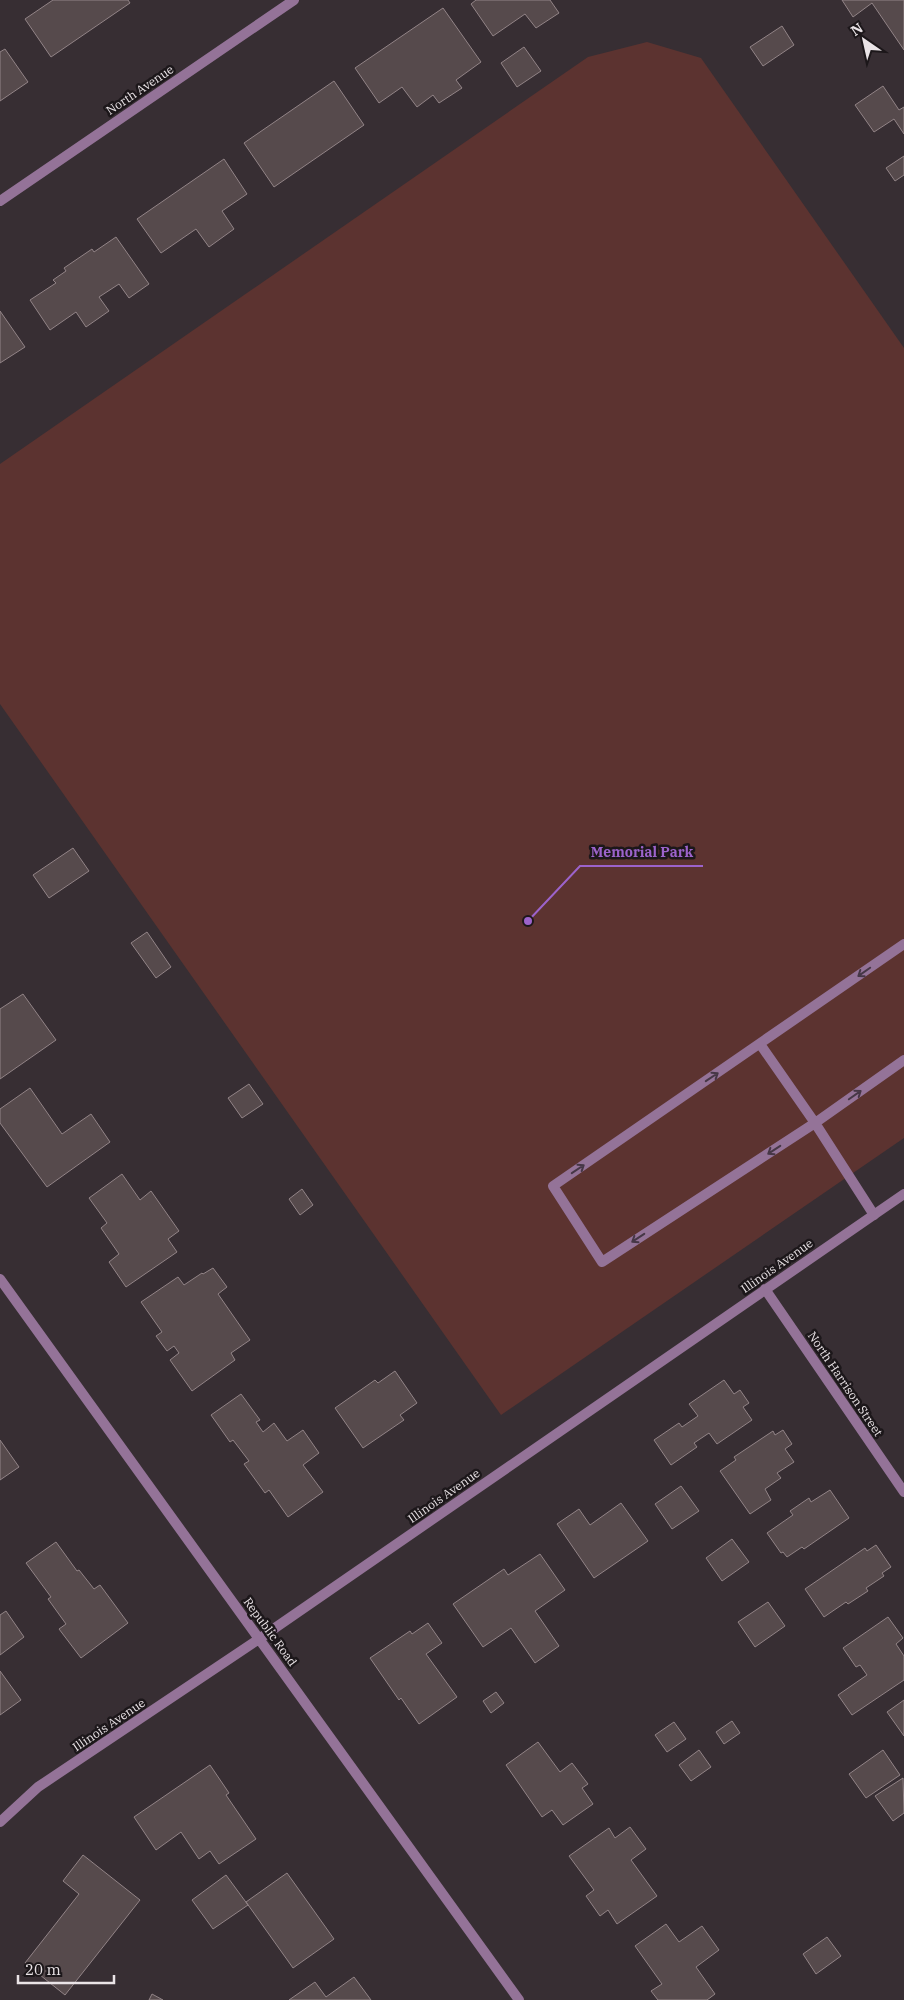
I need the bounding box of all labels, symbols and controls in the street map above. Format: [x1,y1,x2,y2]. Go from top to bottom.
north arrow [839,15,889,65]
text: N [847,19,866,40]
street label: North Avenue [103,62,176,118]
callout: Memorial Park [580,837,703,866]
text: Memorial Park [591,843,694,861]
one-way arrow [857,967,871,977]
one-way arrow [705,1072,719,1082]
one-way arrow [847,1090,861,1100]
one-way arrow [767,1145,781,1155]
one-way arrow [571,1164,585,1174]
one-way arrow [631,1234,645,1244]
street label: Illinois Avenue [738,1235,815,1296]
street label: North Harrison Street [805,1328,886,1439]
street label: Illinois Avenue [405,1465,482,1526]
street label: Republic Road [240,1594,300,1669]
street label: Illinois Avenue [70,1695,148,1754]
scale bar [18,1952,114,1984]
text: 20 m [25,1960,61,1979]

